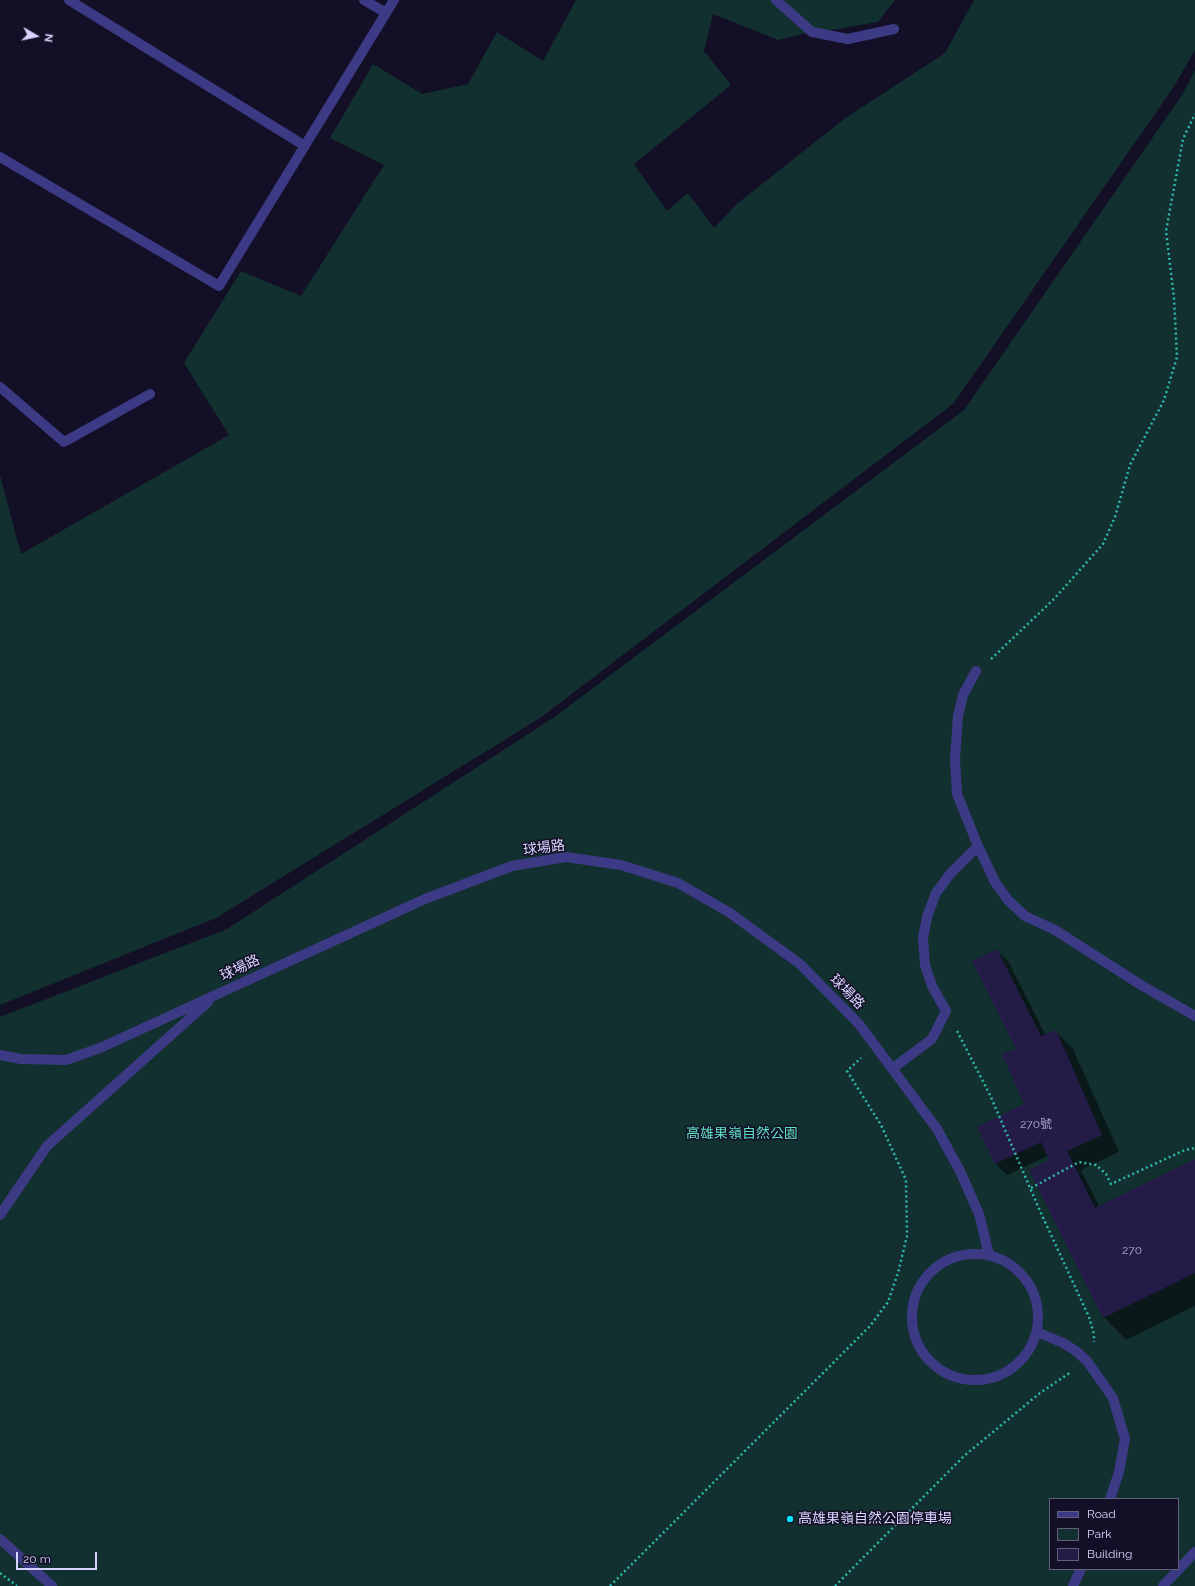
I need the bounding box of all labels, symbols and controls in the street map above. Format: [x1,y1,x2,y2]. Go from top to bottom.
north arrow [16,16,56,56]
text: N [41,33,55,43]
street label: 球場路 [522,837,566,859]
street label: 球場路 [217,952,263,984]
street label: 球場路 [826,971,868,1013]
house number: 270號 [1020,1117,1052,1131]
park label: 高雄果嶺自然公園 [686,1126,798,1142]
house number: 270 [1122,1243,1142,1257]
legend [1049,1498,1179,1570]
text: Road [1087,1507,1116,1521]
place label: 高雄果嶺自然公園停車場 [798,1511,952,1527]
marker: 高雄果嶺自然公園停車場 [785,1514,795,1524]
text: Park [1087,1527,1112,1541]
scale bar [18,1544,99,1570]
text: Building [1087,1547,1133,1561]
text: 20 m [23,1552,51,1566]

